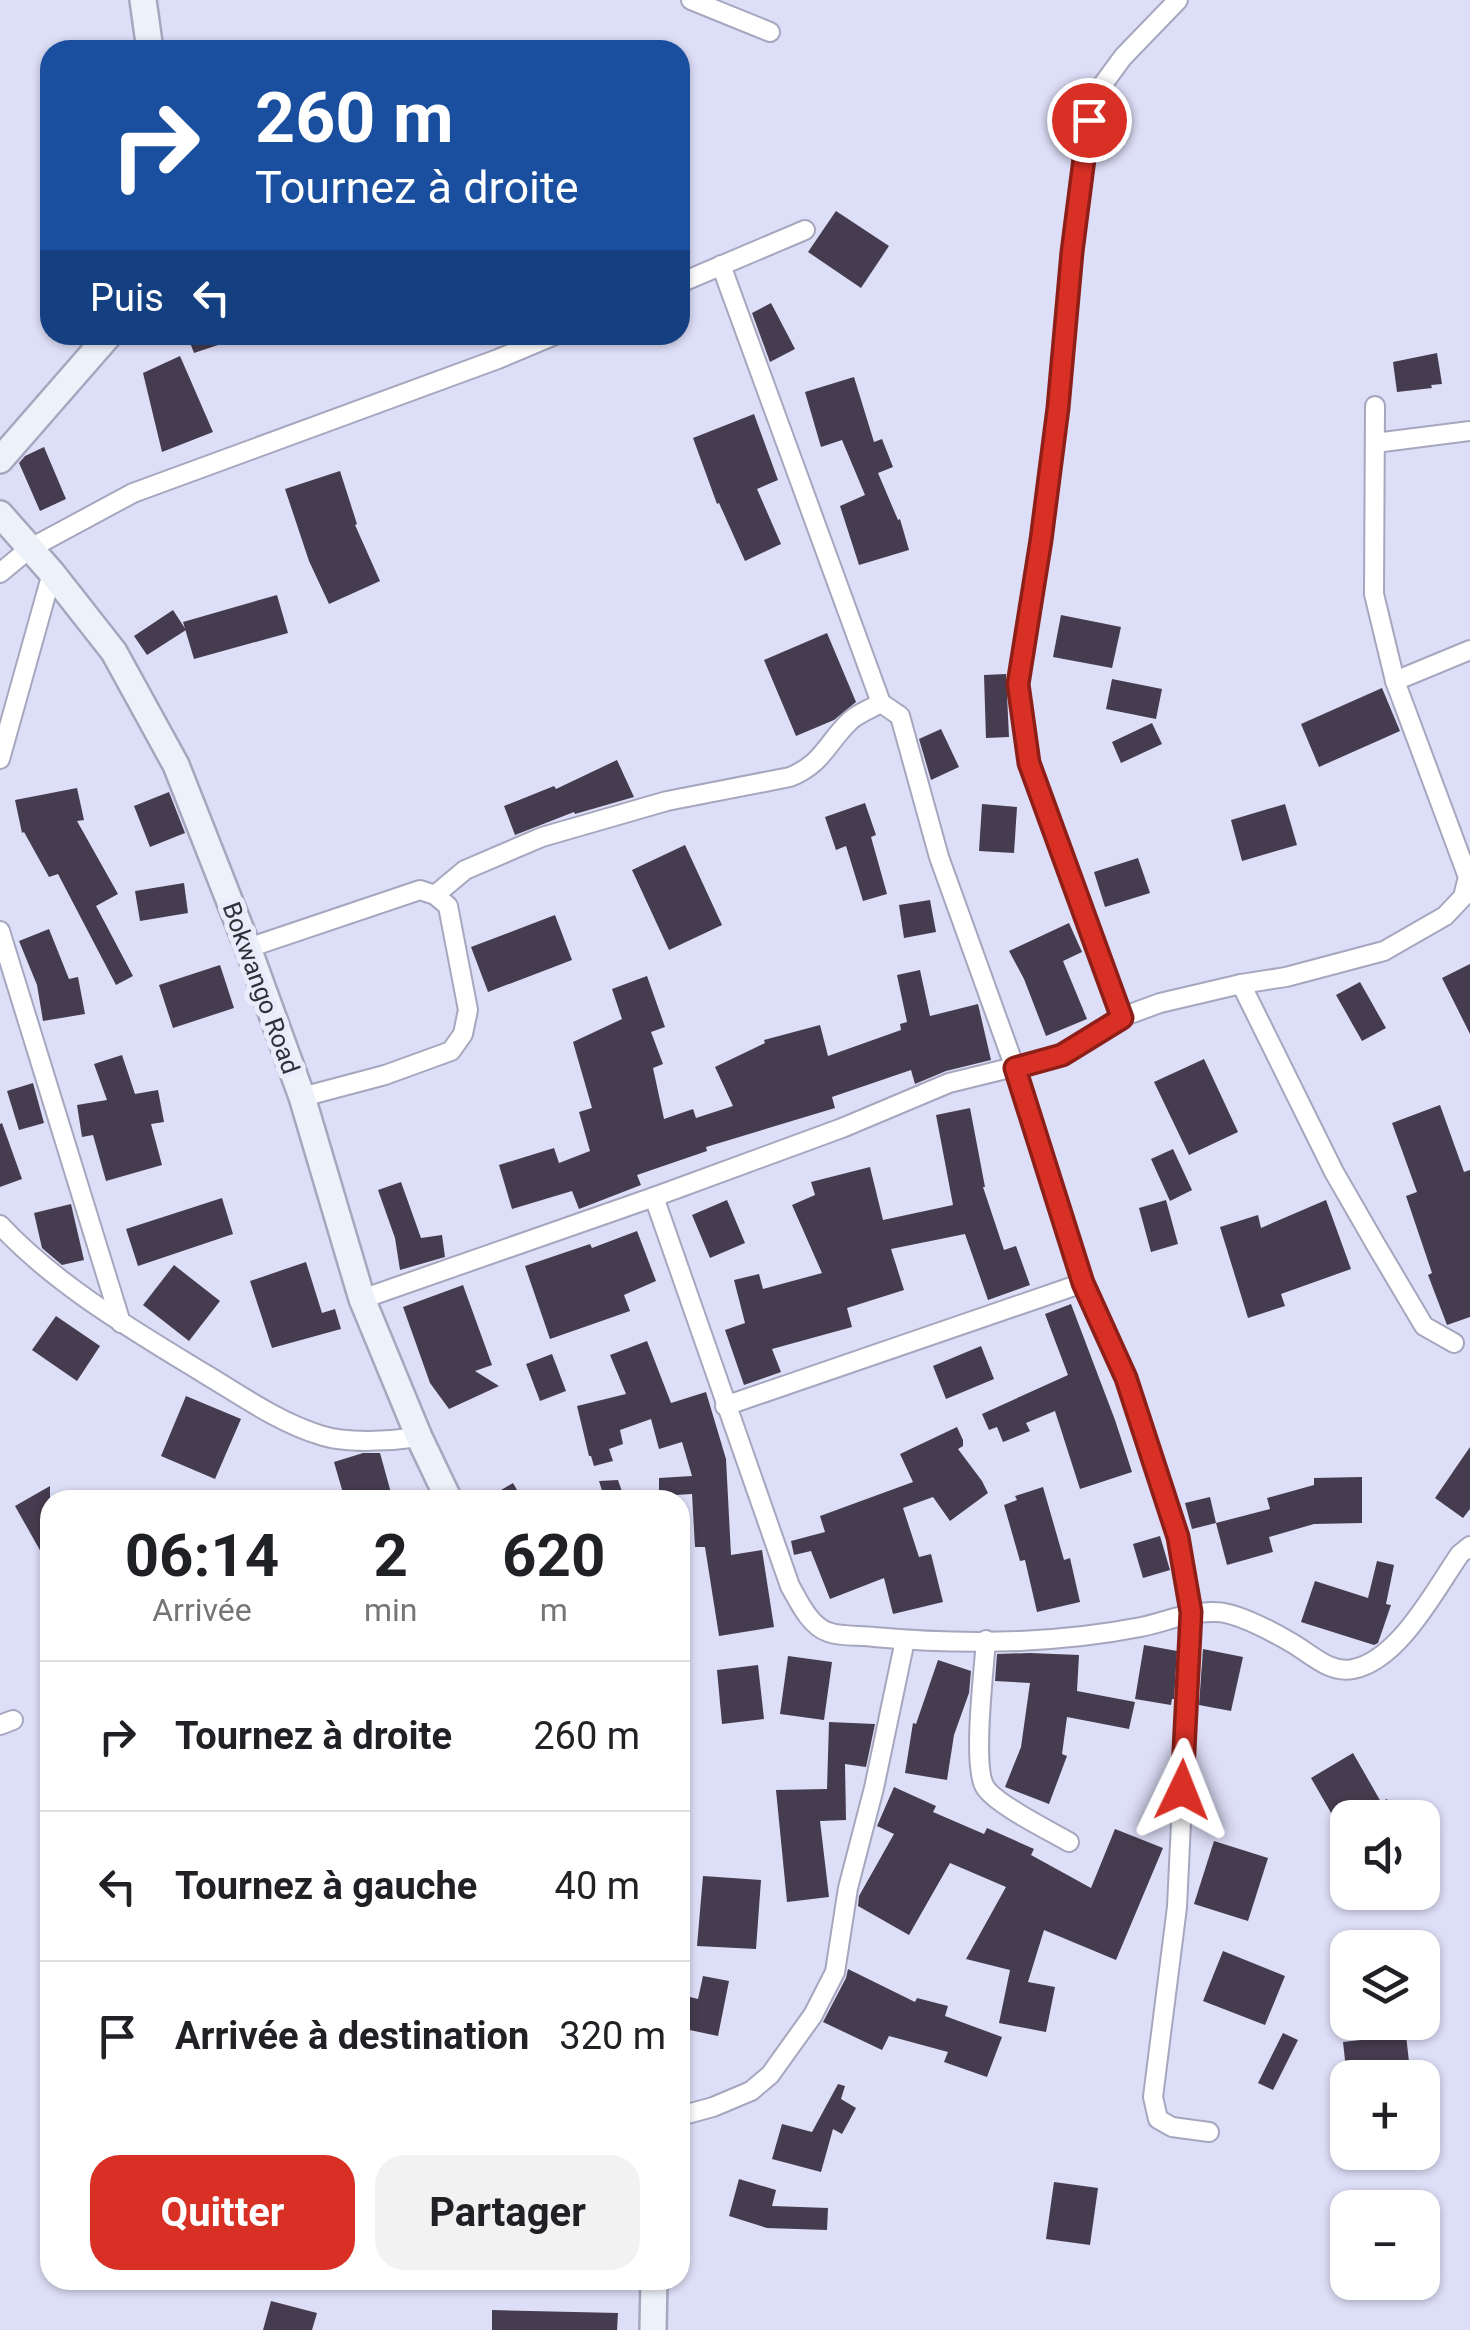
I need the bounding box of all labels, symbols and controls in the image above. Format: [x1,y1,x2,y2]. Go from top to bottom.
text: 260 m [255,77,454,159]
pin [1047,78,1132,163]
icon: right [90,80,220,210]
icon: arrive [1062,93,1117,148]
text: Tournez à droite [255,161,579,214]
icon: left [184,270,239,325]
text: Puis [90,276,164,320]
street label: Bokwango Road [216,898,306,1078]
text: 06:14 [125,1520,279,1591]
text: 2 [373,1520,408,1591]
text: 620 [502,1520,605,1591]
text: Arrivée [152,1591,252,1629]
text: min [364,1591,417,1629]
text: m [540,1591,568,1629]
icon: right [90,1709,145,1764]
text: Tournez à droite [175,1714,452,1758]
text: 260 m [533,1714,640,1758]
position arrow [1130,1738,1234,1842]
map controls [1330,1800,1440,2300]
button: sound [1330,1800,1440,1910]
icon: left [90,1859,145,1914]
text: Tournez à gauche [175,1864,477,1908]
text: 40 m [555,1864,640,1908]
button: layers [1330,1930,1440,2040]
icon: arrive [90,2009,145,2064]
text: Arrivée à destination [175,2014,529,2058]
text: 320 m [559,2014,666,2058]
button: + [1330,2060,1440,2170]
button: Quitter [90,2155,355,2270]
button: Partager [375,2155,640,2270]
button: − [1330,2190,1440,2300]

